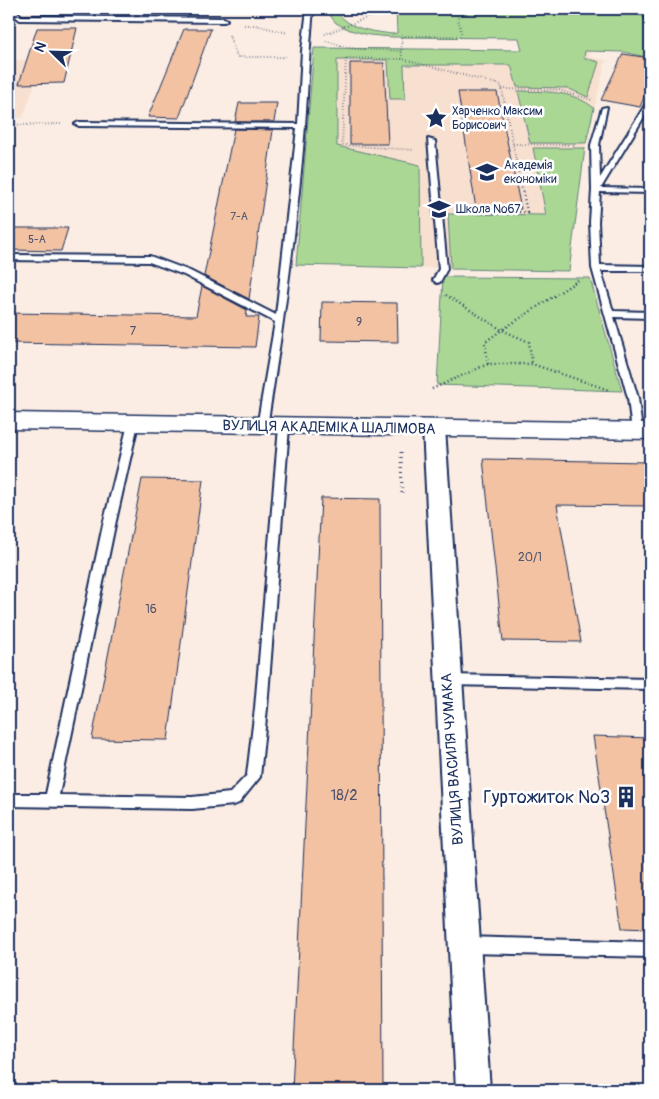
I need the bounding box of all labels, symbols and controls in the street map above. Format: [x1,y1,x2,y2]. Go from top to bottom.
north arrow [28,28,78,78]
text: N [31,39,50,55]
place label: Харченко Максим Борисович [452,104,543,133]
place icon: Харченко Максим Борисович [423,105,449,131]
place label: Академія економіки [504,158,557,187]
school or university icon: Академія економіки [474,159,500,185]
school or university icon: Школа №67 [426,196,452,222]
place label: Школа №67 [456,202,521,217]
house number: 7-А [230,210,248,223]
house number: 5-А [28,233,46,246]
house number: 9 [356,315,362,330]
house number: 7 [130,324,137,339]
street label: ВУЛИЦЯ АКАДЕМІКА ШАЛІМОВА [222,416,436,439]
house number: 20/1 [518,550,542,565]
house number: 16 [145,602,157,617]
street label: ВУЛИЦЯ ВАСИЛЯ ЧУМАКА [437,672,468,846]
building icon: Гуртожиток №3 [613,784,639,810]
house number: 18/2 [330,786,358,805]
place label: Гуртожиток №3 [483,786,610,809]

